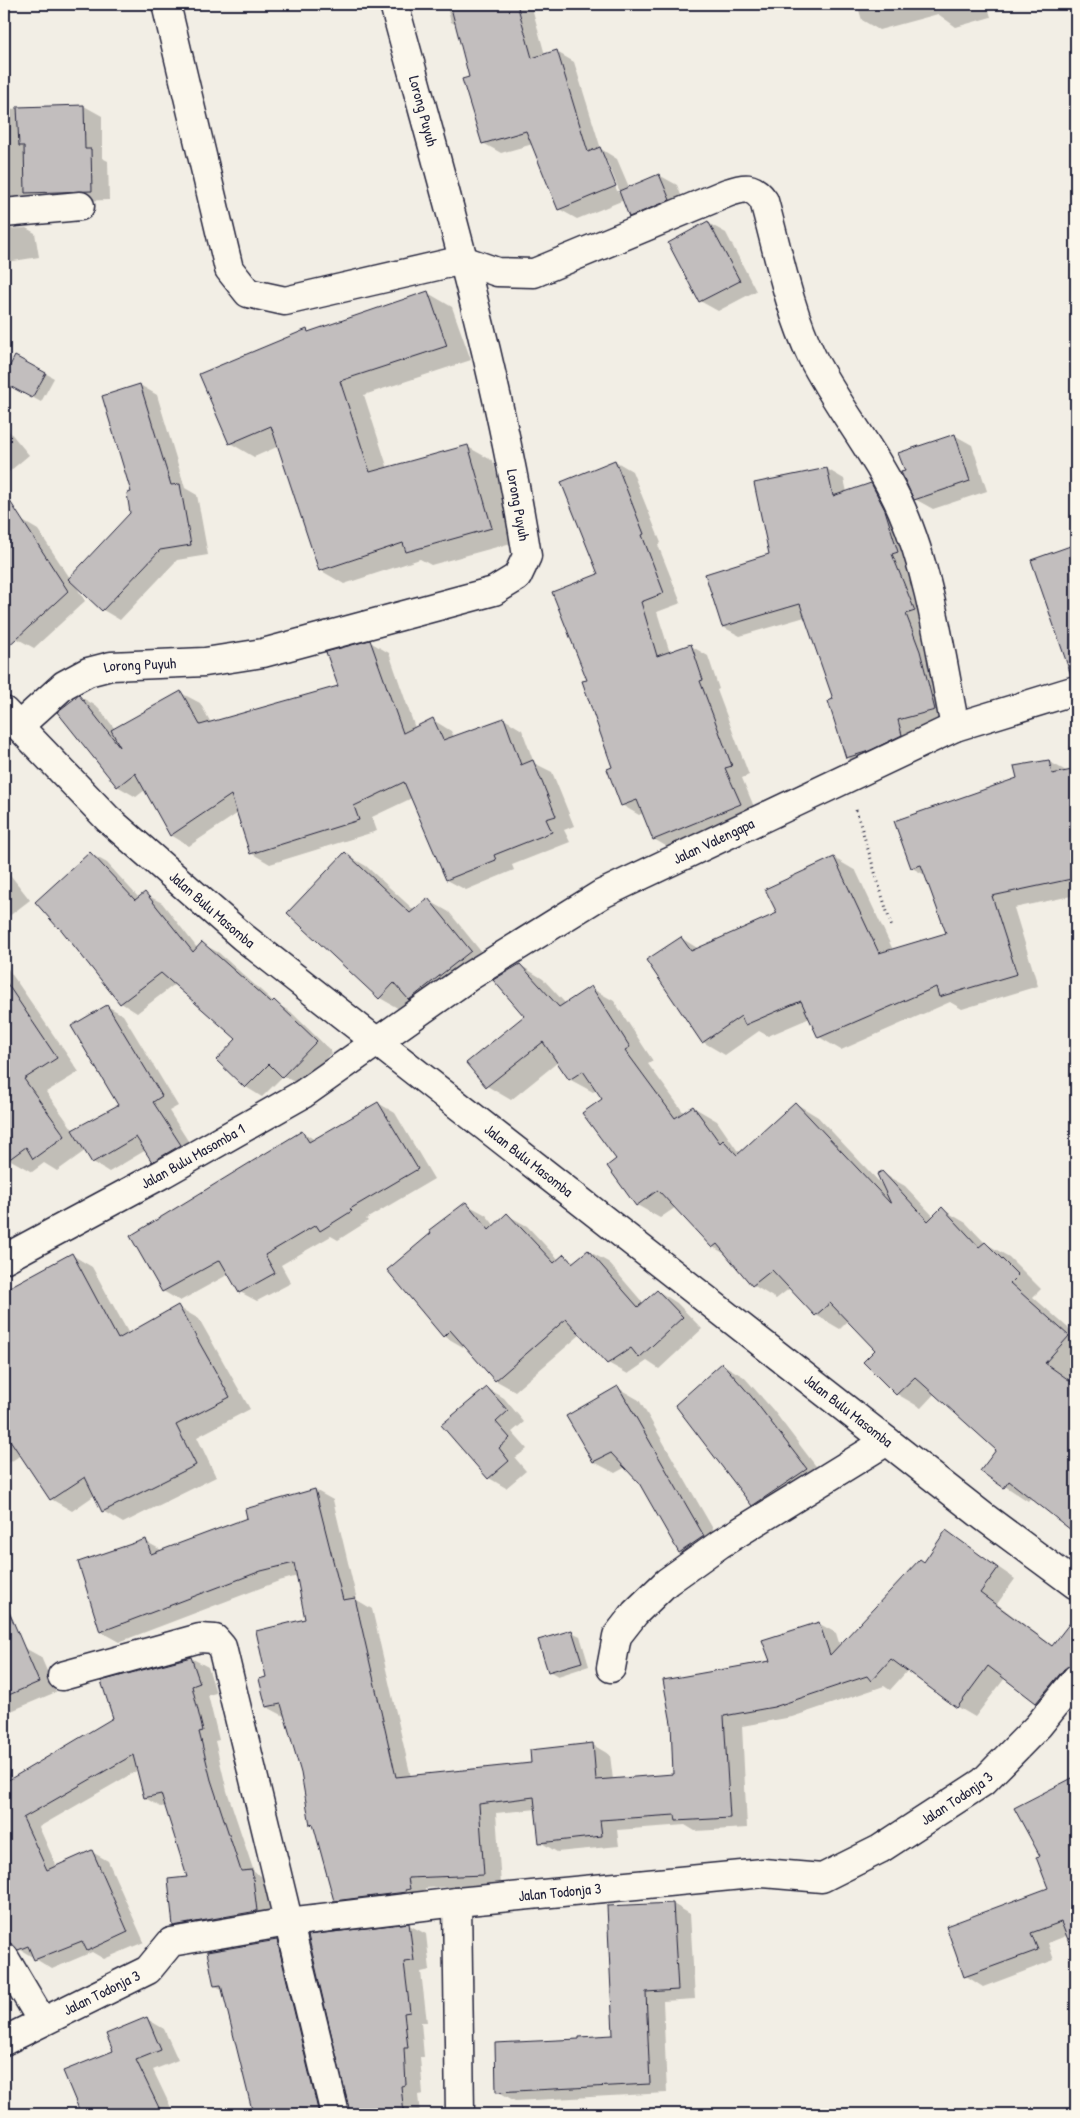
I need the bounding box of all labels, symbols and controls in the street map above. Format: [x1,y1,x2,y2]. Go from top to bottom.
street label: Lorong Puyuh [404,73,443,148]
street label: Lorong Puyuh [502,468,535,542]
street label: Lorong Puyuh [101,652,177,677]
street label: Jalan Valengapa [669,812,758,869]
street label: Jalan Bulu Masomba [165,866,260,953]
street label: Jalan Bulu Masomba 1 [137,1118,249,1194]
street label: Jalan Bulu Masomba [480,1119,578,1202]
street label: Jalan Bulu Masomba [800,1369,898,1452]
street label: Jalan Todonja 3 [916,1767,998,1830]
street label: Jalan Todonja 3 [518,1877,602,1906]
street label: Jalan Todonja 3 [60,1964,144,2020]

